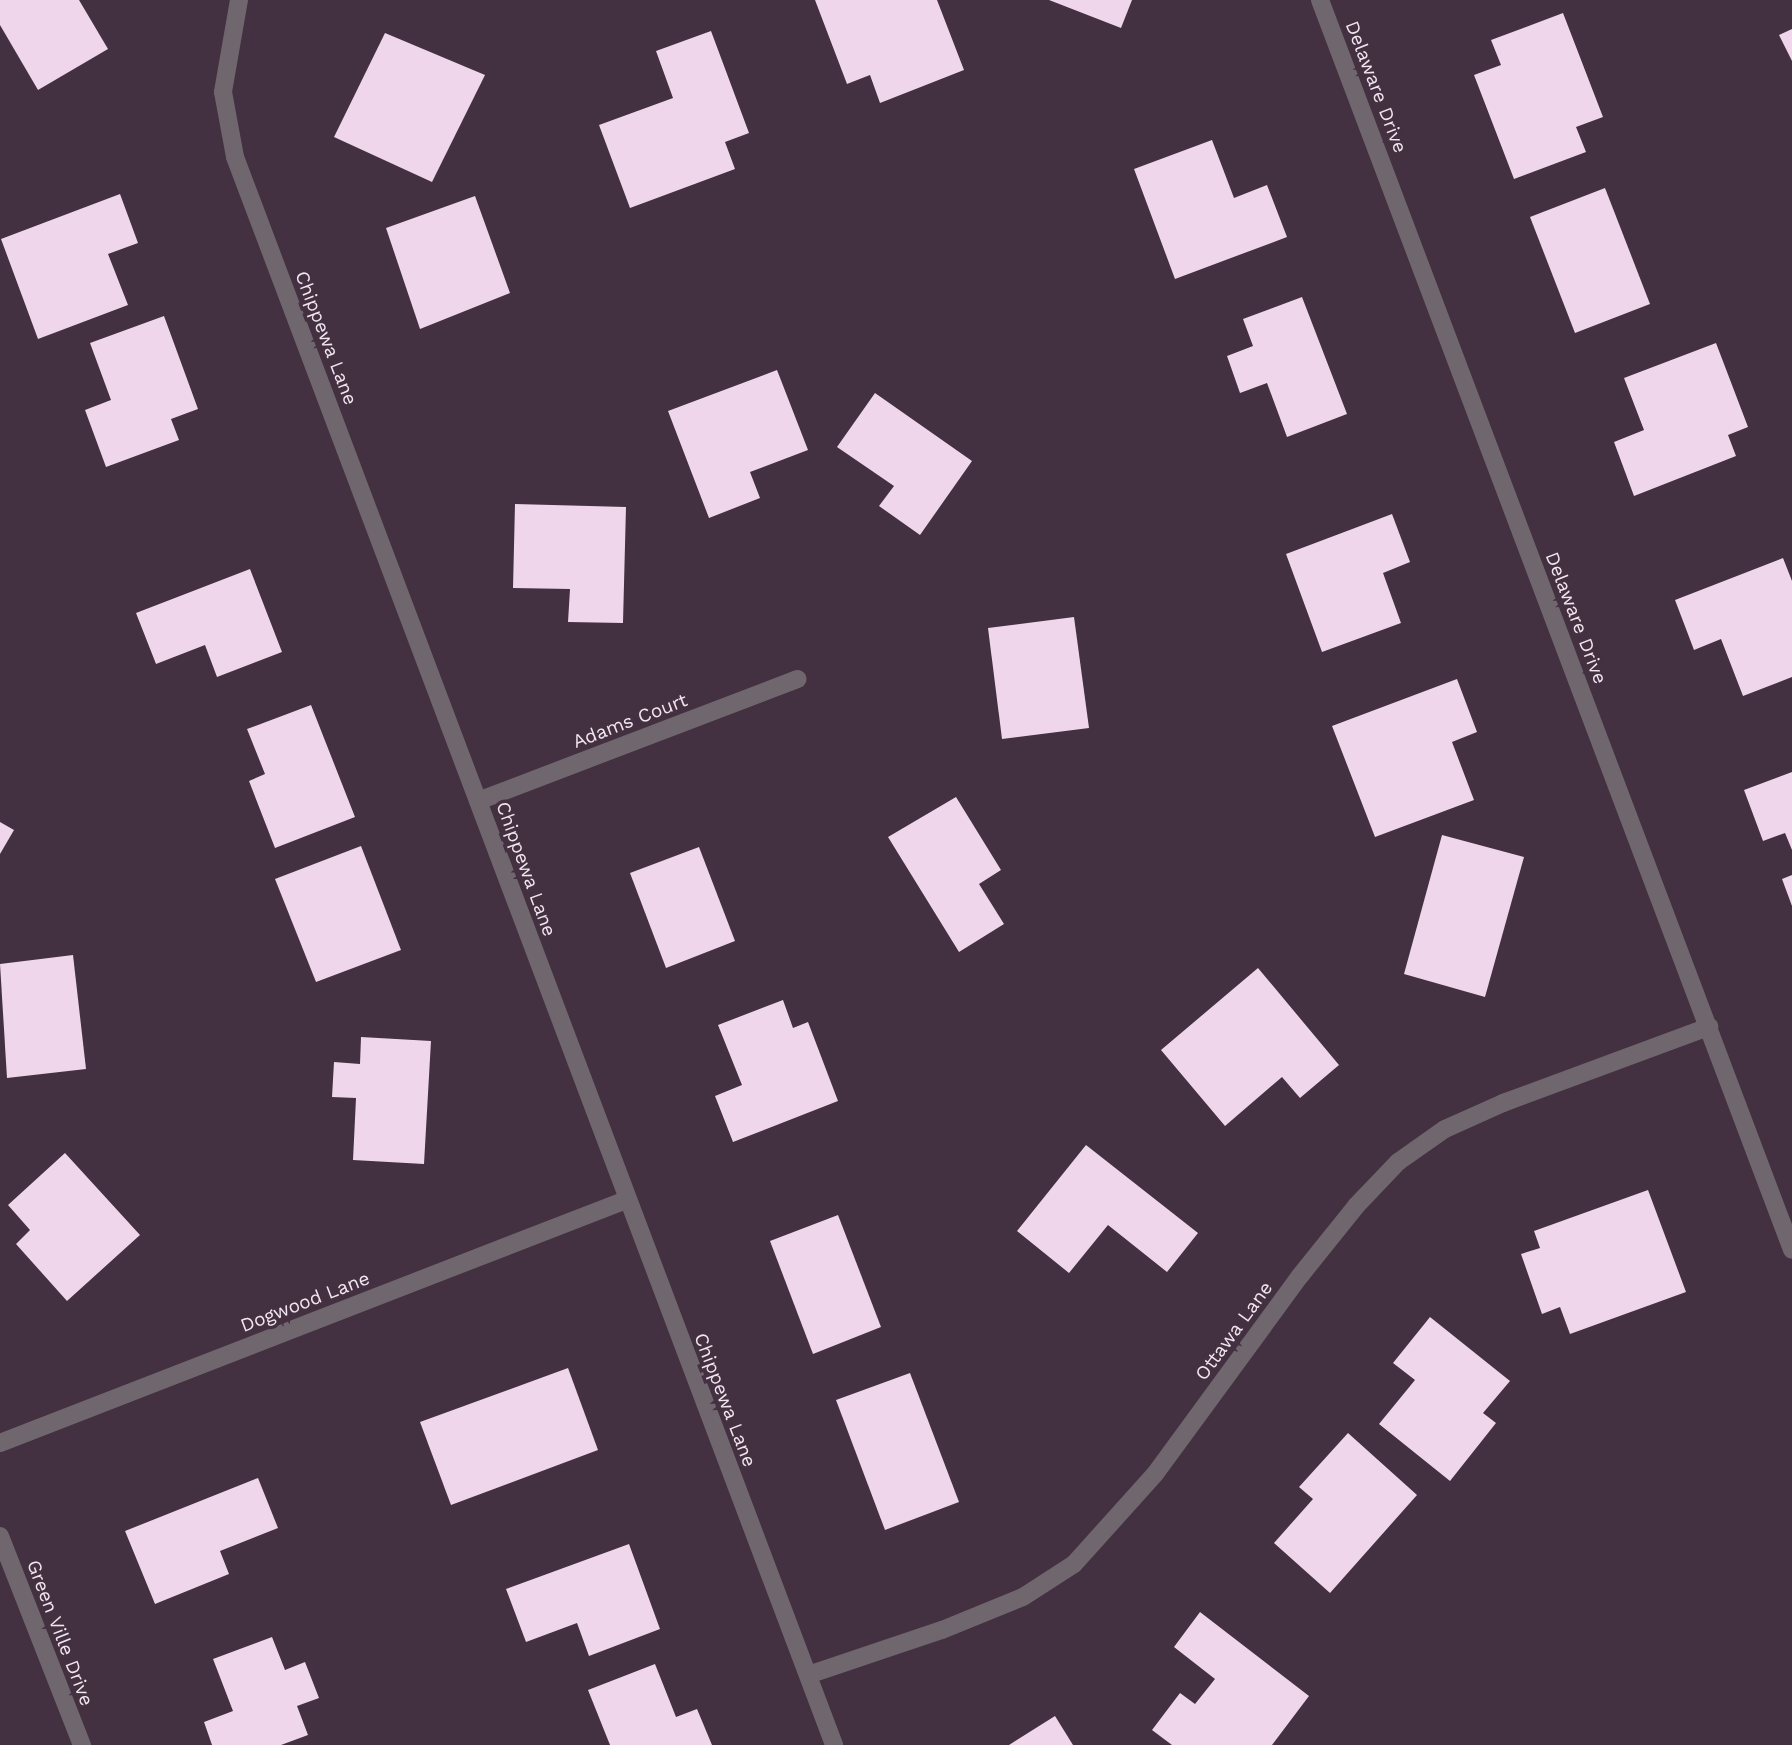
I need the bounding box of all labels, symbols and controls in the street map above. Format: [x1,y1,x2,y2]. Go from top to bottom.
street label: Delaware Drive [1340,18,1412,156]
street label: Chippewa Lane [290,268,362,408]
street label: Delaware Drive [1540,549,1612,687]
street label: Adams Court [569,689,691,753]
street label: Chippewa Lane [491,798,561,940]
street label: Dogwood Lane [237,1267,373,1337]
street label: Ottawa Lane [1190,1277,1278,1385]
street label: Chippewa Lane [689,1330,761,1470]
street label: Green Ville Drive [22,1557,98,1709]

